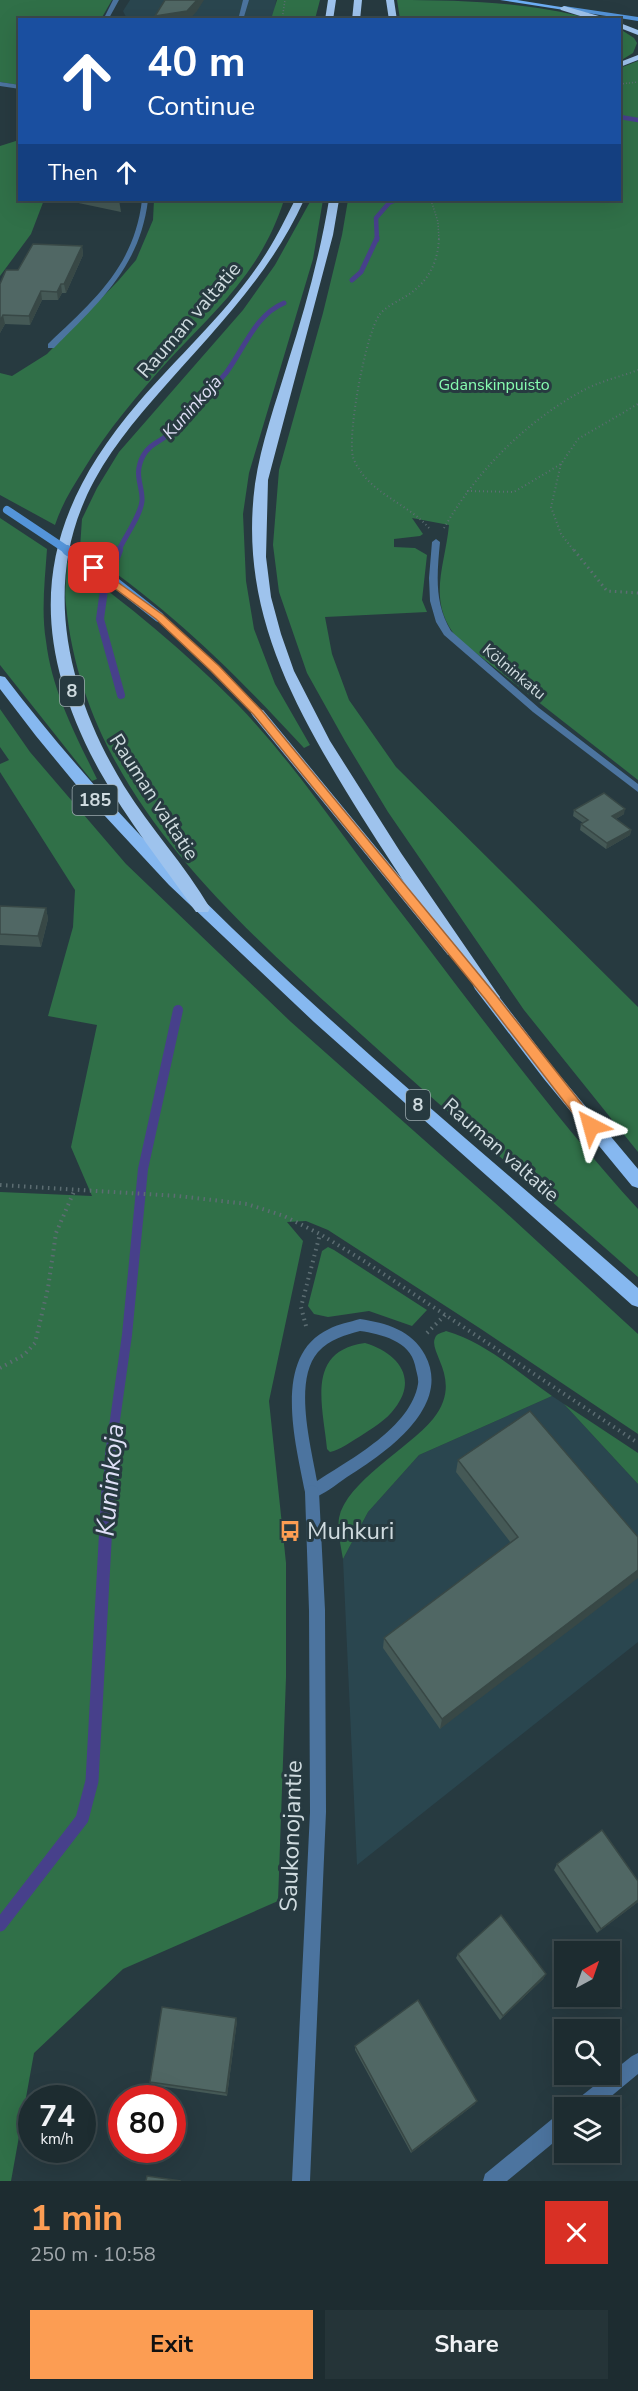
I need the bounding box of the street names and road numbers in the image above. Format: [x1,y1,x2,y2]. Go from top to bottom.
street label: Rauman valtatie [131,256,247,384]
street label: Kölninkatu [478,639,550,705]
road number: 8 [60,676,84,706]
street label: Rauman valtatie [103,729,205,865]
road number: 185 [72,785,118,815]
road number: 8 [406,1090,430,1120]
street label: Rauman valtatie [437,1092,565,1208]
street label: Saukonojantie [272,1760,310,1912]

